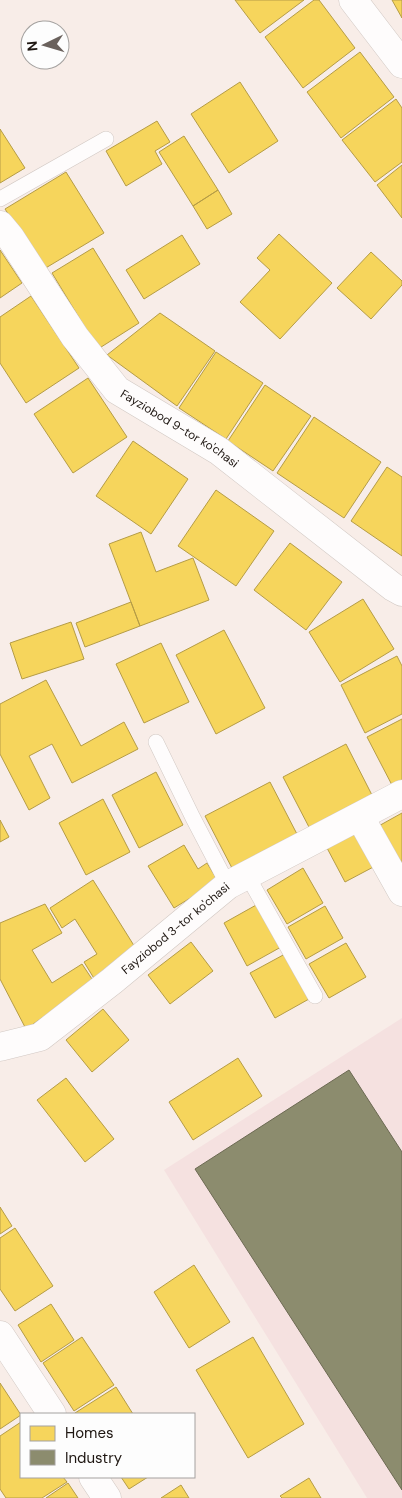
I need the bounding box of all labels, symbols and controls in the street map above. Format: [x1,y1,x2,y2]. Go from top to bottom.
north arrow [20,20,70,70]
text: N [23,40,41,52]
street label: Fayziobod 9-tor ko'chasi [118,386,242,471]
street label: Fayziobod 3-tor ko'chasi [118,879,233,978]
legend [20,1413,195,1478]
text: Homes [65,1423,114,1443]
text: Industry [65,1448,123,1468]

